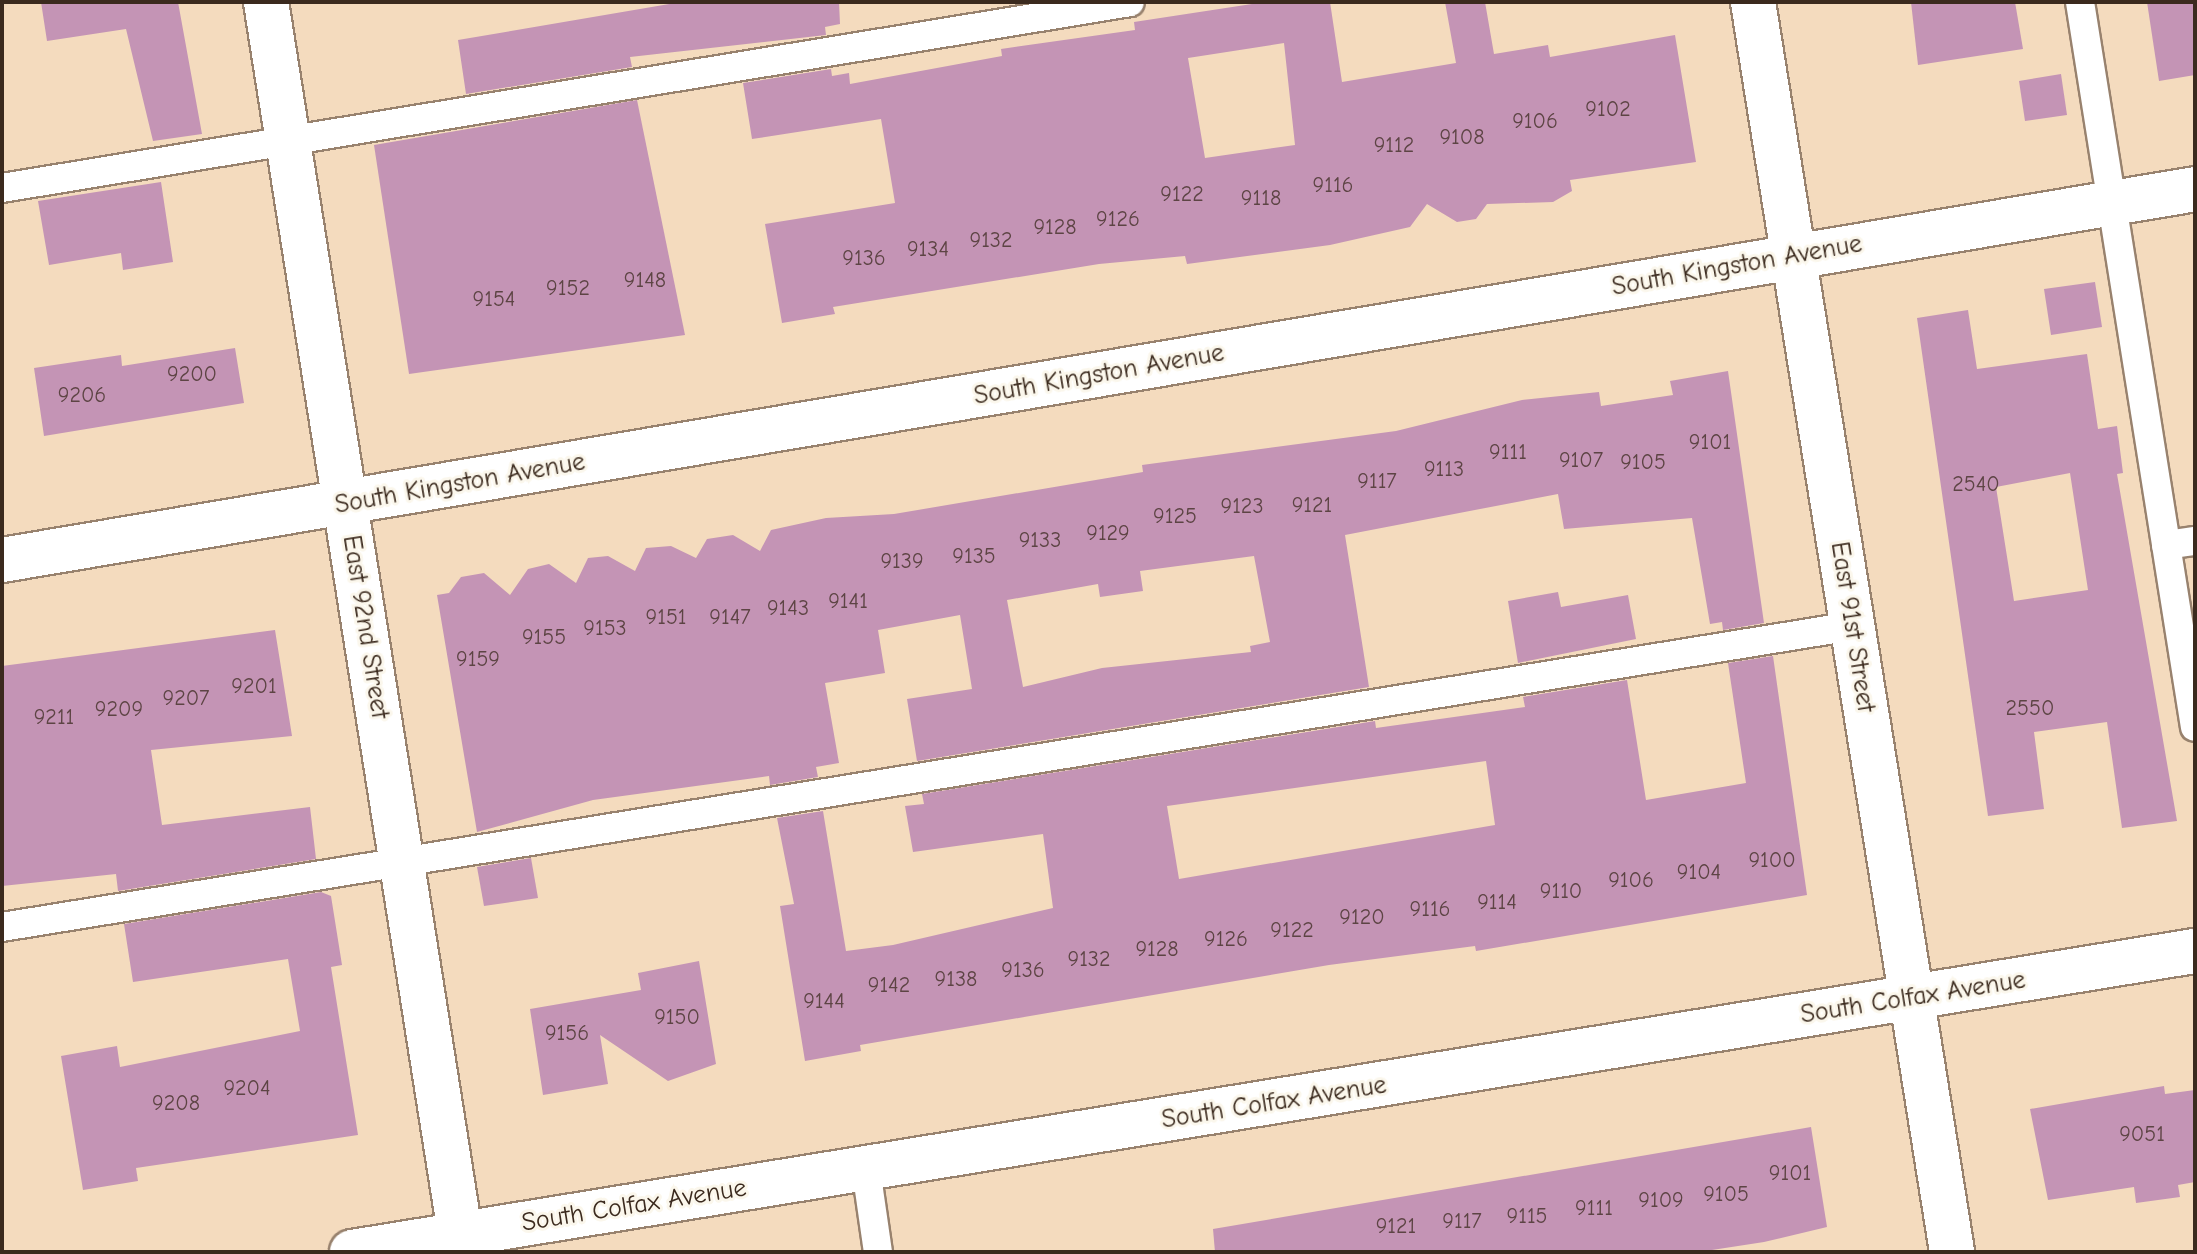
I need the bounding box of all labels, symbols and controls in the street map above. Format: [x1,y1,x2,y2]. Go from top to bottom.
house number: 9102 [1585,97,1631,123]
house number: 9106 [1512,109,1558,135]
house number: 9108 [1439,125,1485,151]
house number: 9112 [1374,133,1414,159]
house number: 9116 [1312,173,1354,199]
house number: 9122 [1160,182,1204,208]
house number: 9118 [1241,186,1281,212]
house number: 9126 [1096,207,1140,233]
house number: 9128 [1033,215,1077,241]
house number: 9132 [969,228,1013,254]
street label: South Kingston Avenue [1609,229,1865,303]
house number: 9134 [907,237,949,263]
house number: 9136 [842,246,886,272]
house number: 9148 [624,268,666,294]
house number: 9152 [546,276,590,302]
house number: 9154 [473,287,515,313]
street label: South Kingston Avenue [971,338,1227,412]
house number: 9200 [167,362,217,388]
house number: 9206 [58,383,106,409]
house number: 9101 [1689,430,1731,456]
house number: 9111 [1489,440,1527,466]
street label: South Kingston Avenue [332,447,588,521]
house number: 9107 [1559,448,1603,474]
house number: 9105 [1620,450,1666,476]
house number: 9113 [1424,457,1464,483]
house number: 9117 [1357,469,1397,495]
house number: 2540 [1952,472,2000,498]
house number: 9121 [1292,493,1332,519]
house number: 9123 [1220,494,1264,520]
house number: 9125 [1153,504,1197,530]
house number: 9129 [1086,521,1130,547]
house number: 9133 [1019,528,1061,554]
street label: East 92nd Street [335,533,395,721]
street label: East 91st Street [1823,540,1881,714]
house number: 9135 [952,544,996,570]
house number: 9139 [880,549,924,575]
house number: 9141 [828,589,868,615]
house number: 9143 [767,596,809,622]
house number: 9151 [645,605,687,631]
house number: 9147 [709,605,751,631]
house number: 9153 [583,616,627,642]
house number: 9155 [522,625,566,651]
house number: 9159 [456,647,500,673]
house number: 9201 [231,674,277,700]
house number: 9207 [163,686,209,712]
house number: 2550 [2006,696,2054,722]
house number: 9209 [95,697,143,723]
house number: 9211 [34,705,74,731]
house number: 9100 [1748,848,1796,874]
house number: 9104 [1677,860,1721,886]
house number: 9106 [1608,868,1654,894]
house number: 9110 [1540,879,1582,905]
house number: 9114 [1477,890,1517,916]
house number: 9116 [1409,897,1451,923]
house number: 9120 [1339,905,1385,931]
house number: 9122 [1270,918,1314,944]
house number: 9126 [1204,927,1248,953]
house number: 9128 [1135,937,1179,963]
house number: 9132 [1067,947,1111,973]
house number: 9136 [1001,958,1045,984]
street label: South Colfax Avenue [1798,965,2028,1031]
house number: 9138 [935,967,977,993]
house number: 9142 [868,973,910,999]
house number: 9144 [803,989,845,1015]
house number: 9150 [654,1005,700,1031]
house number: 9156 [545,1021,589,1047]
street label: South Colfax Avenue [1159,1070,1389,1136]
house number: 9204 [223,1076,271,1102]
house number: 9208 [152,1091,200,1117]
house number: 9051 [2119,1122,2165,1148]
house number: 9101 [1769,1161,1811,1187]
street label: South Colfax Avenue [519,1173,749,1239]
house number: 9105 [1703,1182,1749,1208]
house number: 9109 [1638,1188,1684,1214]
house number: 9111 [1575,1196,1613,1222]
house number: 9115 [1506,1204,1548,1230]
house number: 9117 [1442,1209,1482,1235]
house number: 9121 [1376,1214,1416,1240]

